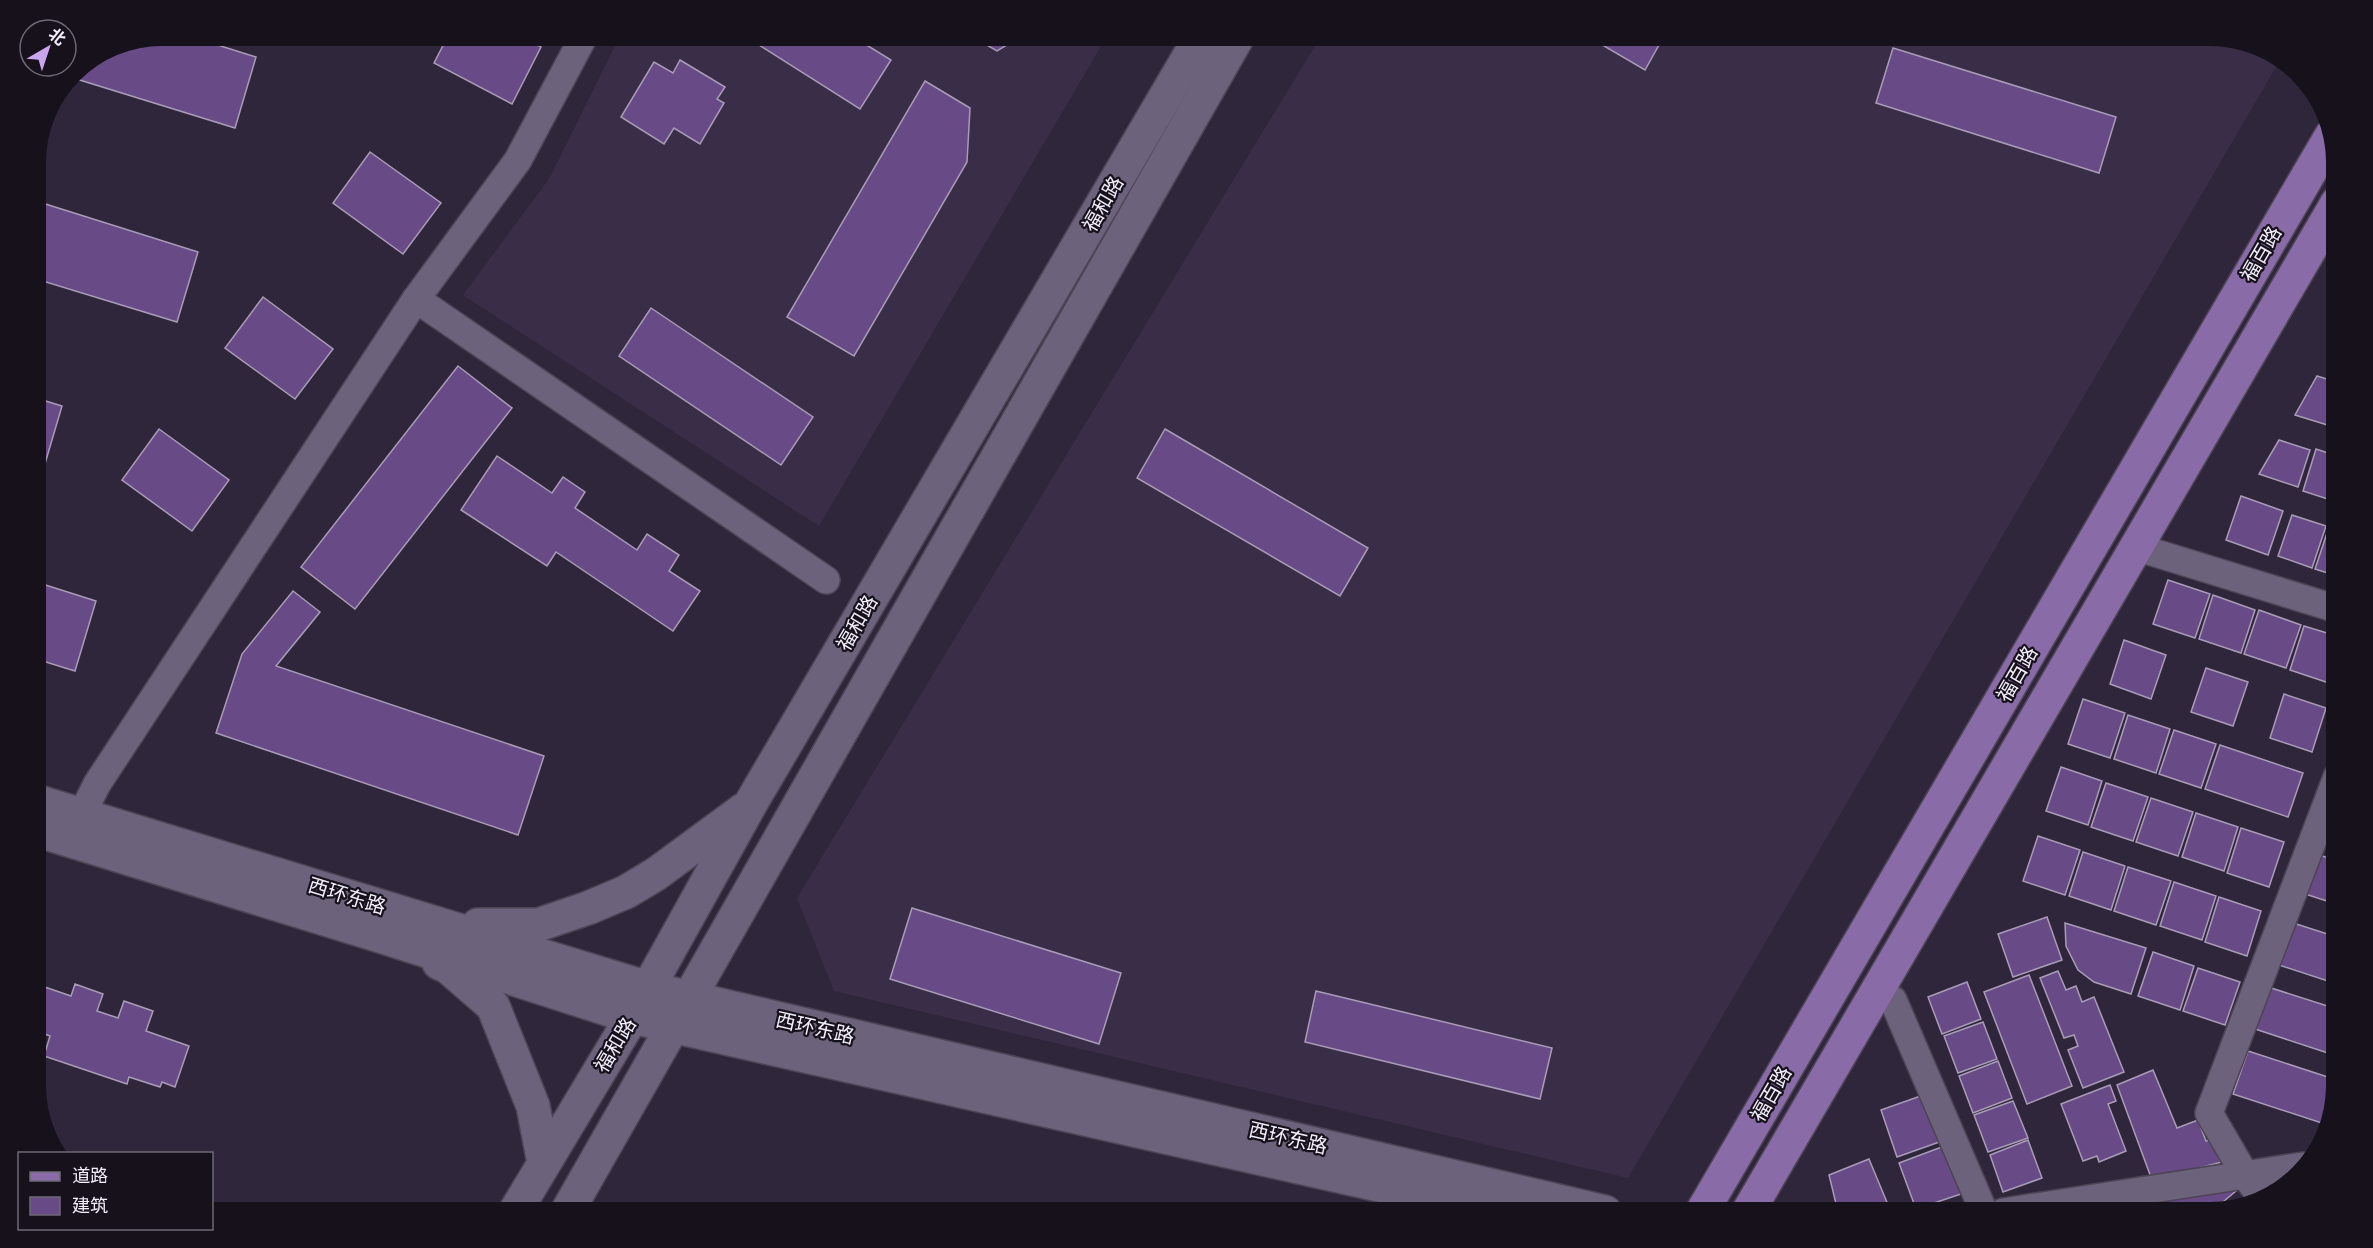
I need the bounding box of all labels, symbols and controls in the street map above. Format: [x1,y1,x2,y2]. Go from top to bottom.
north arrow [18,18,78,78]
text: 北 [45,24,69,49]
street label: 福和路 [1078,172,1128,236]
street label: 福百路 [2236,222,2286,286]
street label: 福和路 [832,591,882,655]
street label: 福百路 [1992,642,2042,706]
street label: 西环东路 [305,873,389,919]
street label: 西环东路 [773,1007,857,1049]
street label: 福和路 [589,1013,641,1077]
street label: 福百路 [1746,1062,1796,1126]
street label: 西环东路 [1246,1117,1330,1159]
legend [18,1152,213,1230]
text: 道路 [72,1165,108,1186]
text: 建筑 [72,1195,108,1216]

